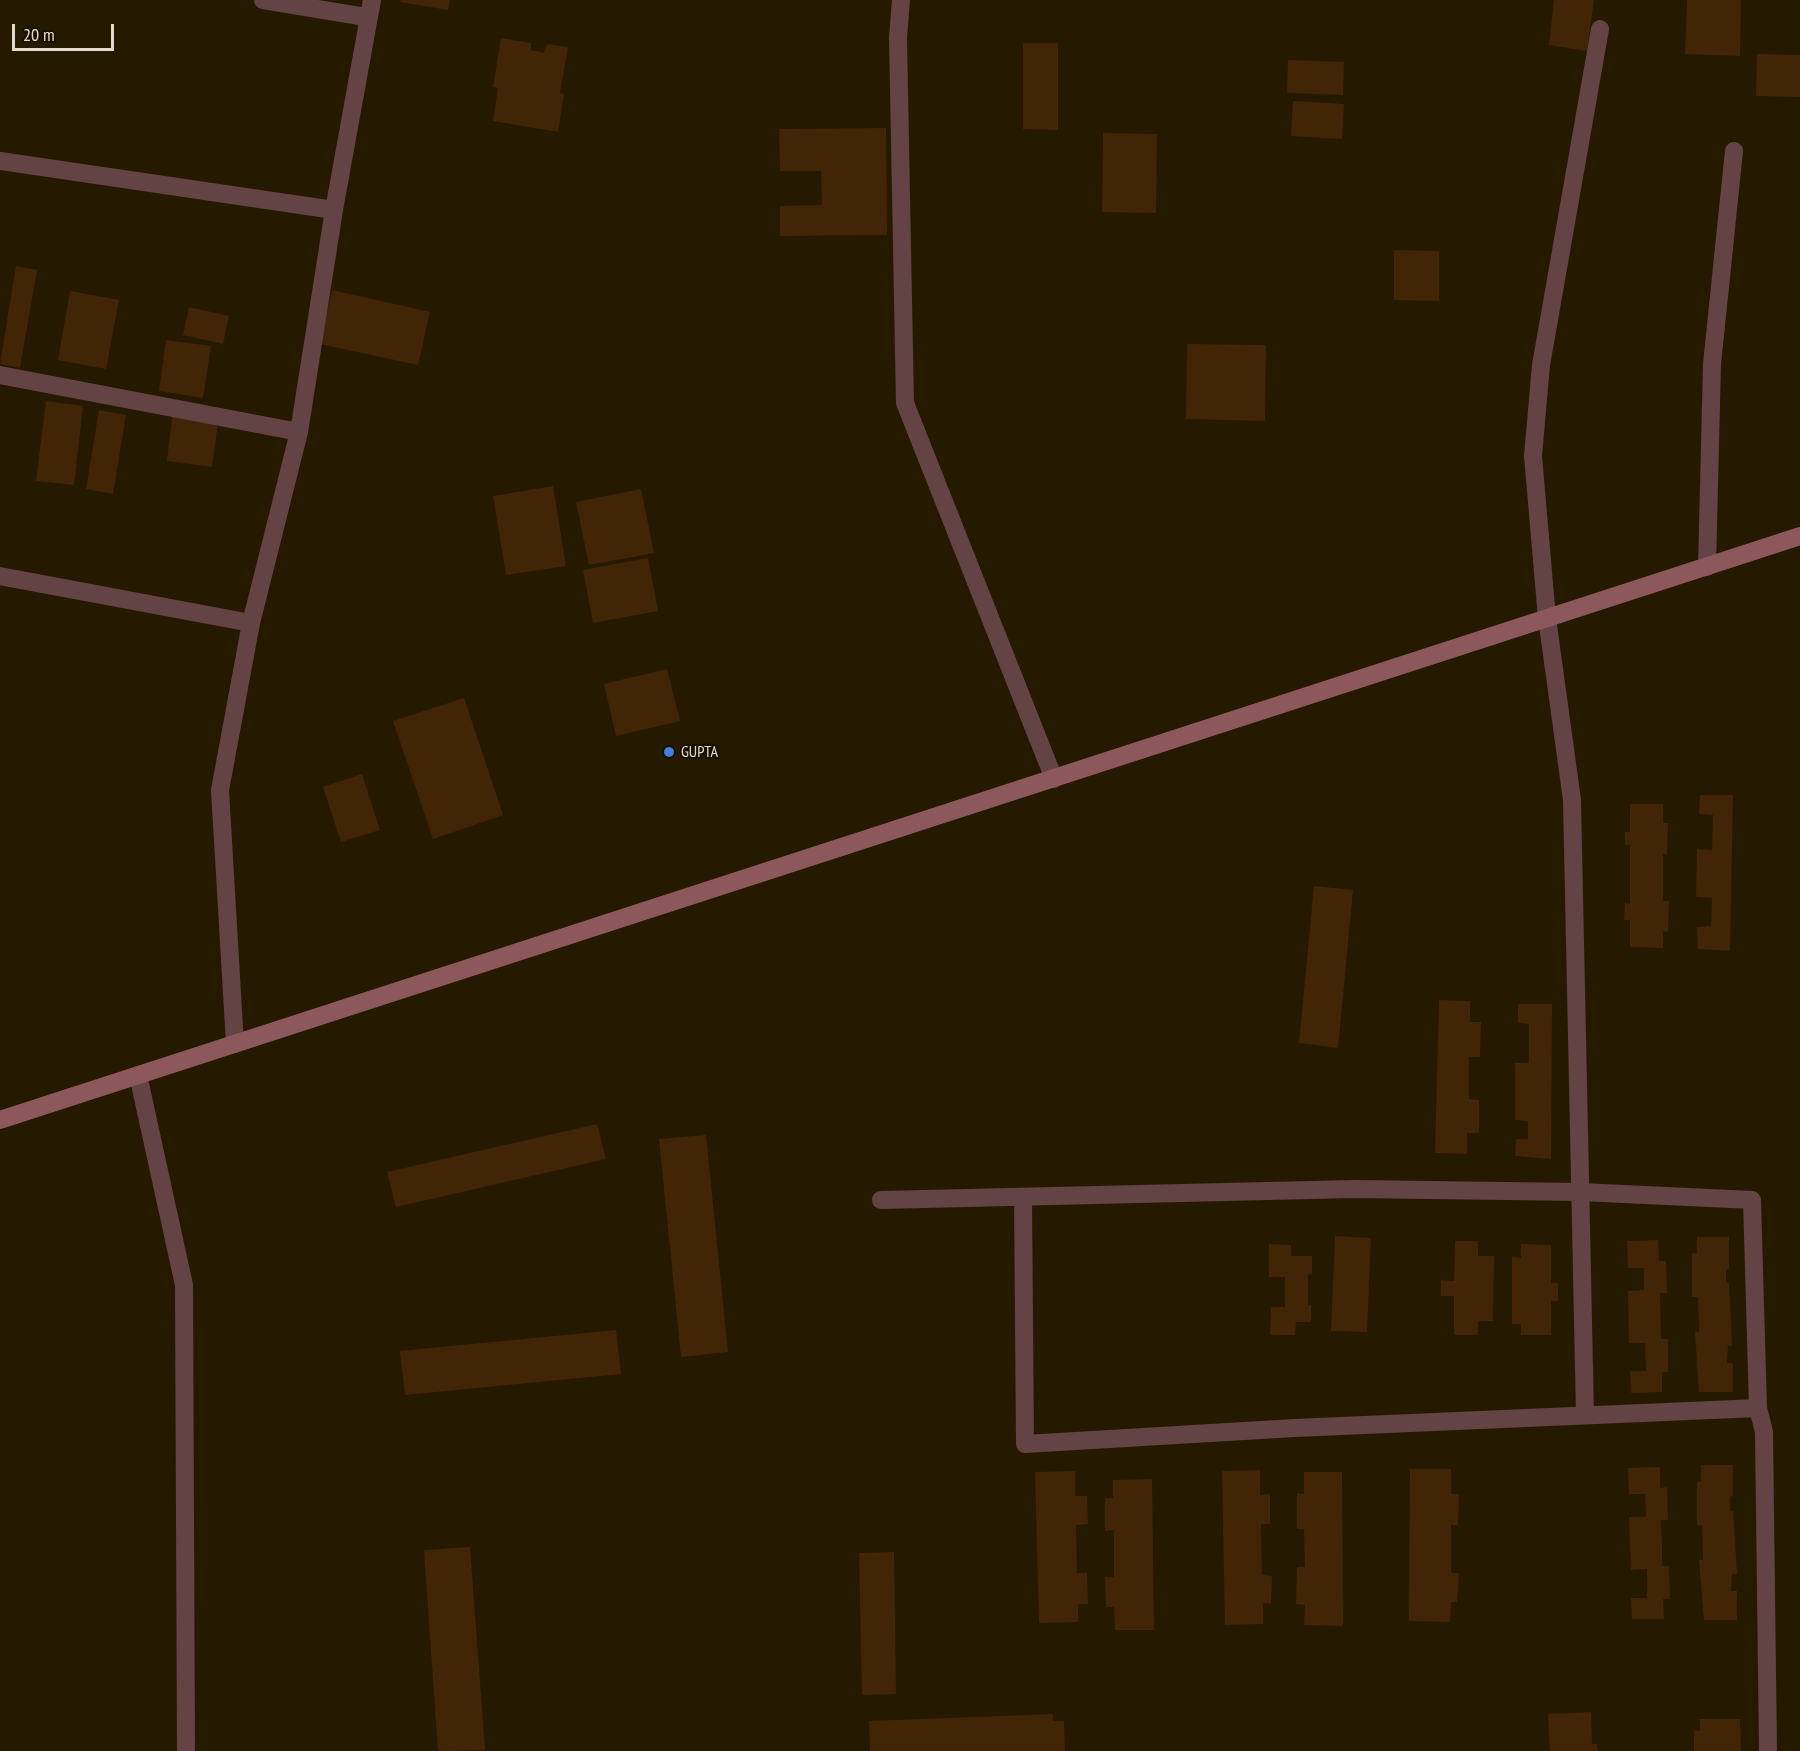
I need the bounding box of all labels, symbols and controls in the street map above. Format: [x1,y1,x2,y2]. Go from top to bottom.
scale bar [15,12,117,50]
text: 20 m [23,23,55,46]
place label: GUPTA [681,742,718,762]
marker: GUPTA [662,745,676,759]

